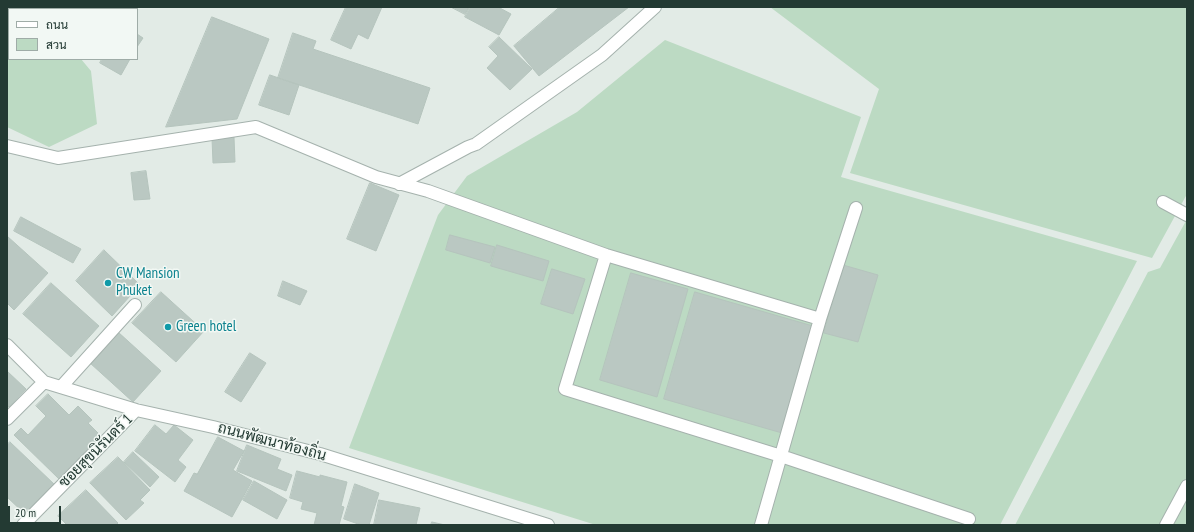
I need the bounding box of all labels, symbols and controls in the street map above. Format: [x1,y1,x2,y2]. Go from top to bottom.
legend [8,8,138,60]
text: ถนน [46,17,68,32]
text: สวน [46,37,67,52]
place label: CW Mansion Phuket [116,265,180,300]
marker: CW Mansion Phuket [103,278,113,288]
place label: Green hotel [176,318,236,336]
marker: Green hotel [163,322,173,332]
street label: ซอยสุขนิรันดร์ 1 [55,410,137,492]
street label: ถนนพัฒนาท้องถิ่น [216,419,328,465]
scale bar [10,498,63,524]
text: 20 m [15,505,36,520]

